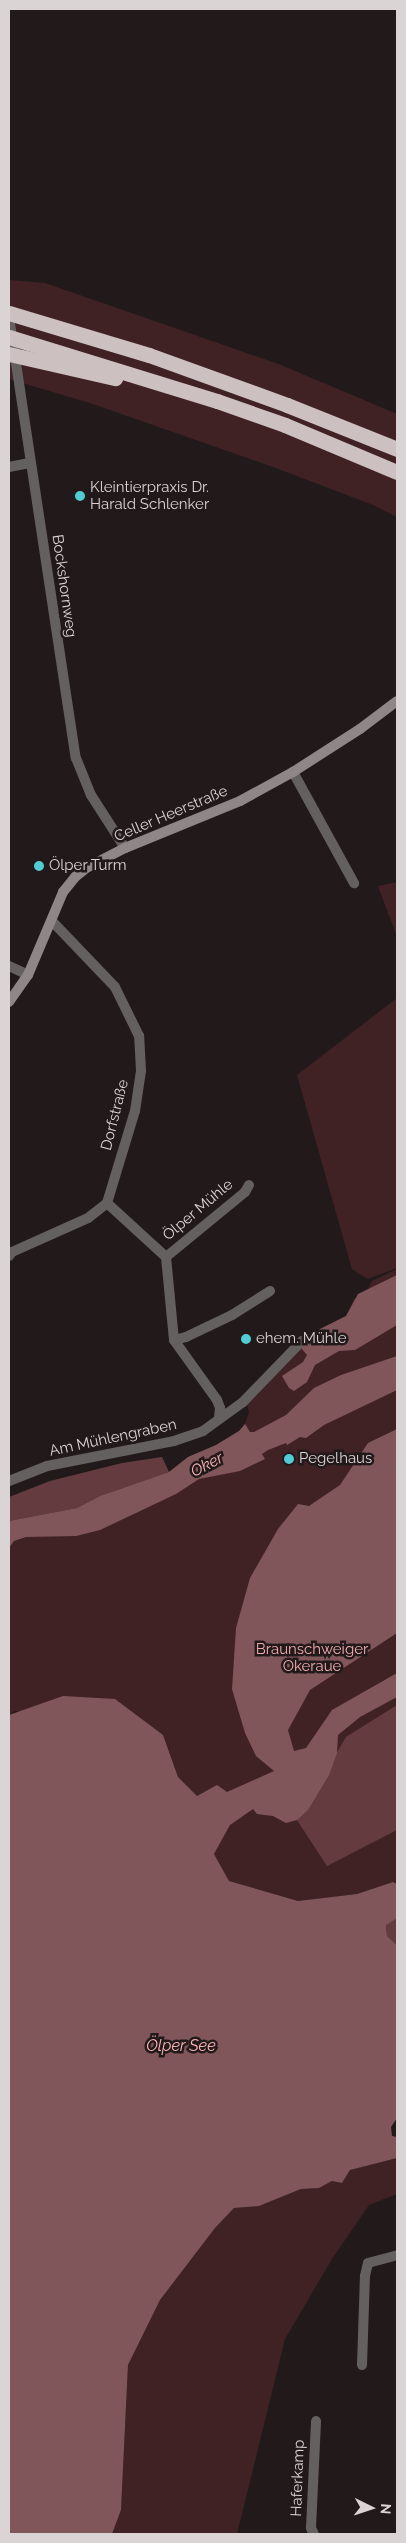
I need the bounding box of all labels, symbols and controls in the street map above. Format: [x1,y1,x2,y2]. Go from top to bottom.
place label: Kleintierpraxis Dr. Harald Schlenker [90,478,209,513]
marker: Kleintierpraxis Dr. Harald Schlenker [74,490,86,502]
street label: Bockshornweg [48,533,80,639]
street label: Celler Heerstraße [111,782,231,846]
place label: Ölper Turm [49,857,127,875]
marker: Ölper Turm [33,860,45,872]
street label: Dorfstraße [97,1078,133,1152]
street label: Ölper Mühle [159,1175,237,1245]
place label: ehem. Mühle [256,1330,346,1348]
marker: ehem. Mühle [240,1333,252,1345]
street label: Am Mühlengraben [48,1416,178,1460]
water label: Oker [187,1449,227,1481]
place label: Pegelhaus [299,1450,372,1468]
marker: Pegelhaus [283,1453,295,1465]
park label: Braunschweiger Okeraue [256,1640,368,1675]
water label: Ölper See [146,2036,216,2056]
street label: Haferkamp [288,2439,308,2517]
north arrow [346,2483,396,2533]
text: N [378,2503,394,2515]

